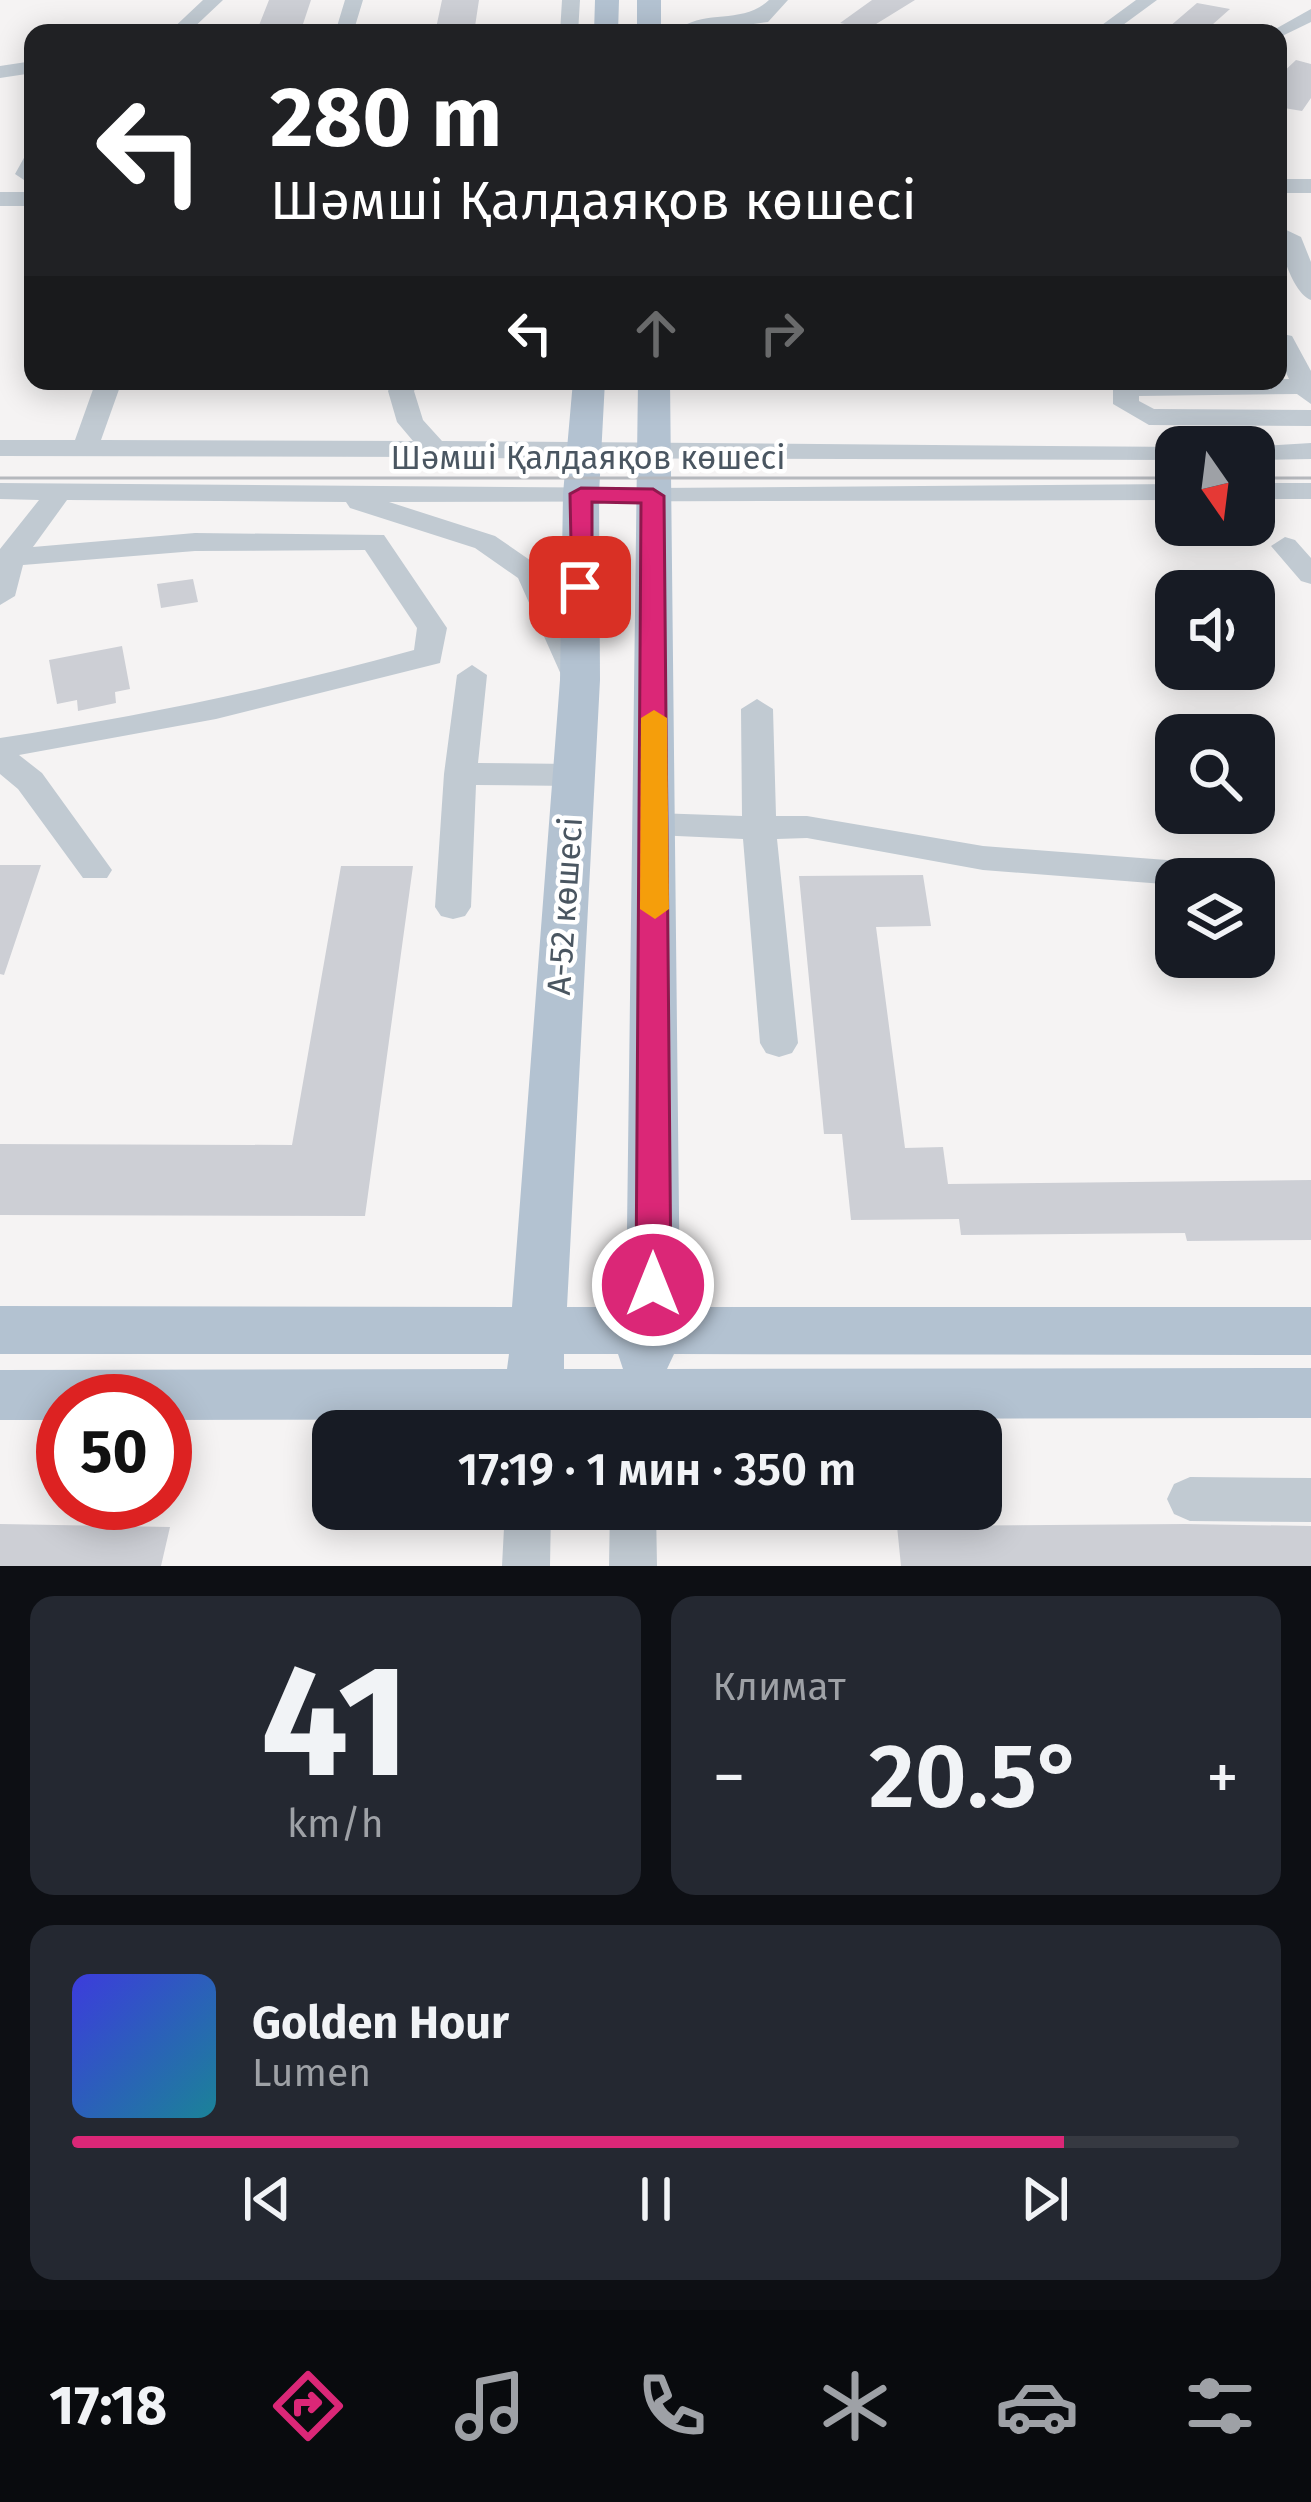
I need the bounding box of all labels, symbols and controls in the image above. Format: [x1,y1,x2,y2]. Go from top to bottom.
text: 280 m [270,67,502,168]
icon: left [72,72,228,228]
text: Шәмші Қалдаяқов көшесі [270,169,917,233]
icon: left [497,300,563,366]
icon: ahead [623,300,689,366]
icon: right [749,300,815,366]
north arrow [1155,426,1275,546]
map controls [1155,426,1275,978]
street label: Шәмші Қалдаяқов көшесі [390,438,786,478]
pin [529,536,631,638]
icon: arrive [547,554,613,620]
button: sound [1155,570,1275,690]
button: search [1155,714,1275,834]
street label: А-52 көшесі [539,816,591,996]
button: layers [1155,858,1275,978]
position arrow [590,1222,716,1348]
speed limit sign: 50 [36,1374,192,1530]
text: 17:19 · 1 мин · 350 m [458,1443,856,1497]
text: 41 [261,1629,410,1816]
text: Климат [713,1664,846,1710]
text: 20.5° [869,1723,1083,1831]
text: − [713,1738,746,1817]
text: + [1206,1738,1239,1817]
text: km/h [287,1801,384,1847]
text: Golden Hour [252,1996,509,2050]
text: Lumen [252,2050,371,2096]
icon: previous [234,2166,300,2232]
icon: pause [623,2166,689,2232]
icon: next [1012,2166,1078,2232]
icon: directions [266,2364,350,2448]
icon: music [448,2364,532,2448]
icon: phone [630,2364,714,2448]
icon: climate [813,2364,897,2448]
icon: car [995,2364,1079,2448]
icon: filters [1178,2364,1262,2448]
text: 17:18 [49,2374,167,2438]

